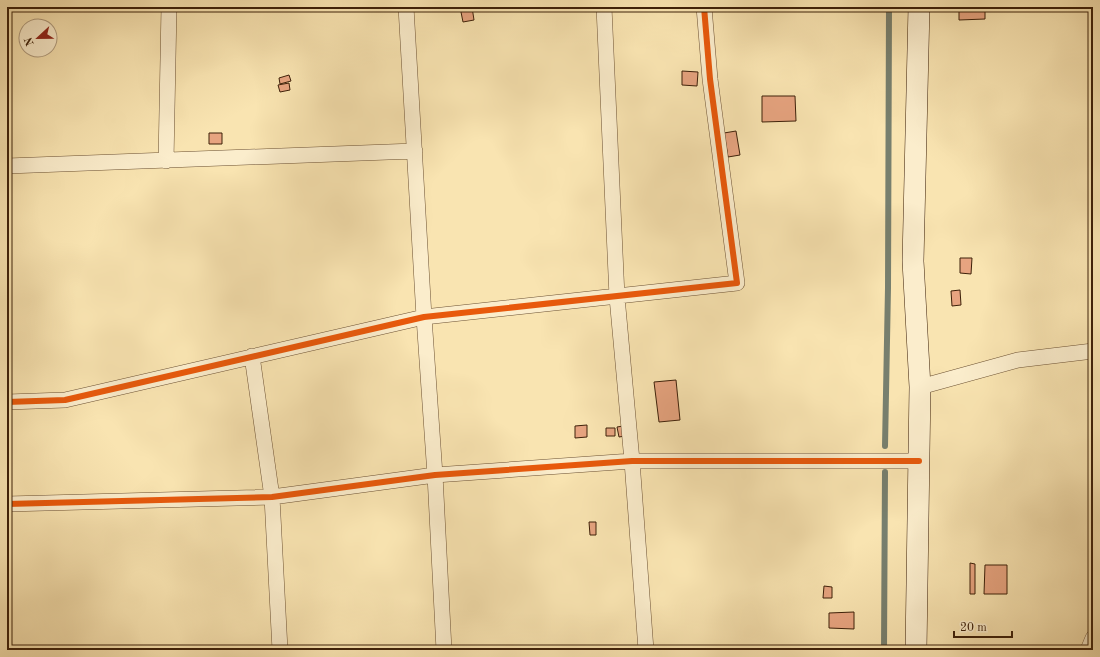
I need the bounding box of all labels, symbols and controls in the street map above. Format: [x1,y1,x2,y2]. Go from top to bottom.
north arrow [18,18,58,58]
text: N [23,35,37,47]
scale bar [954,613,1012,639]
text: 20 m [960,622,987,634]

